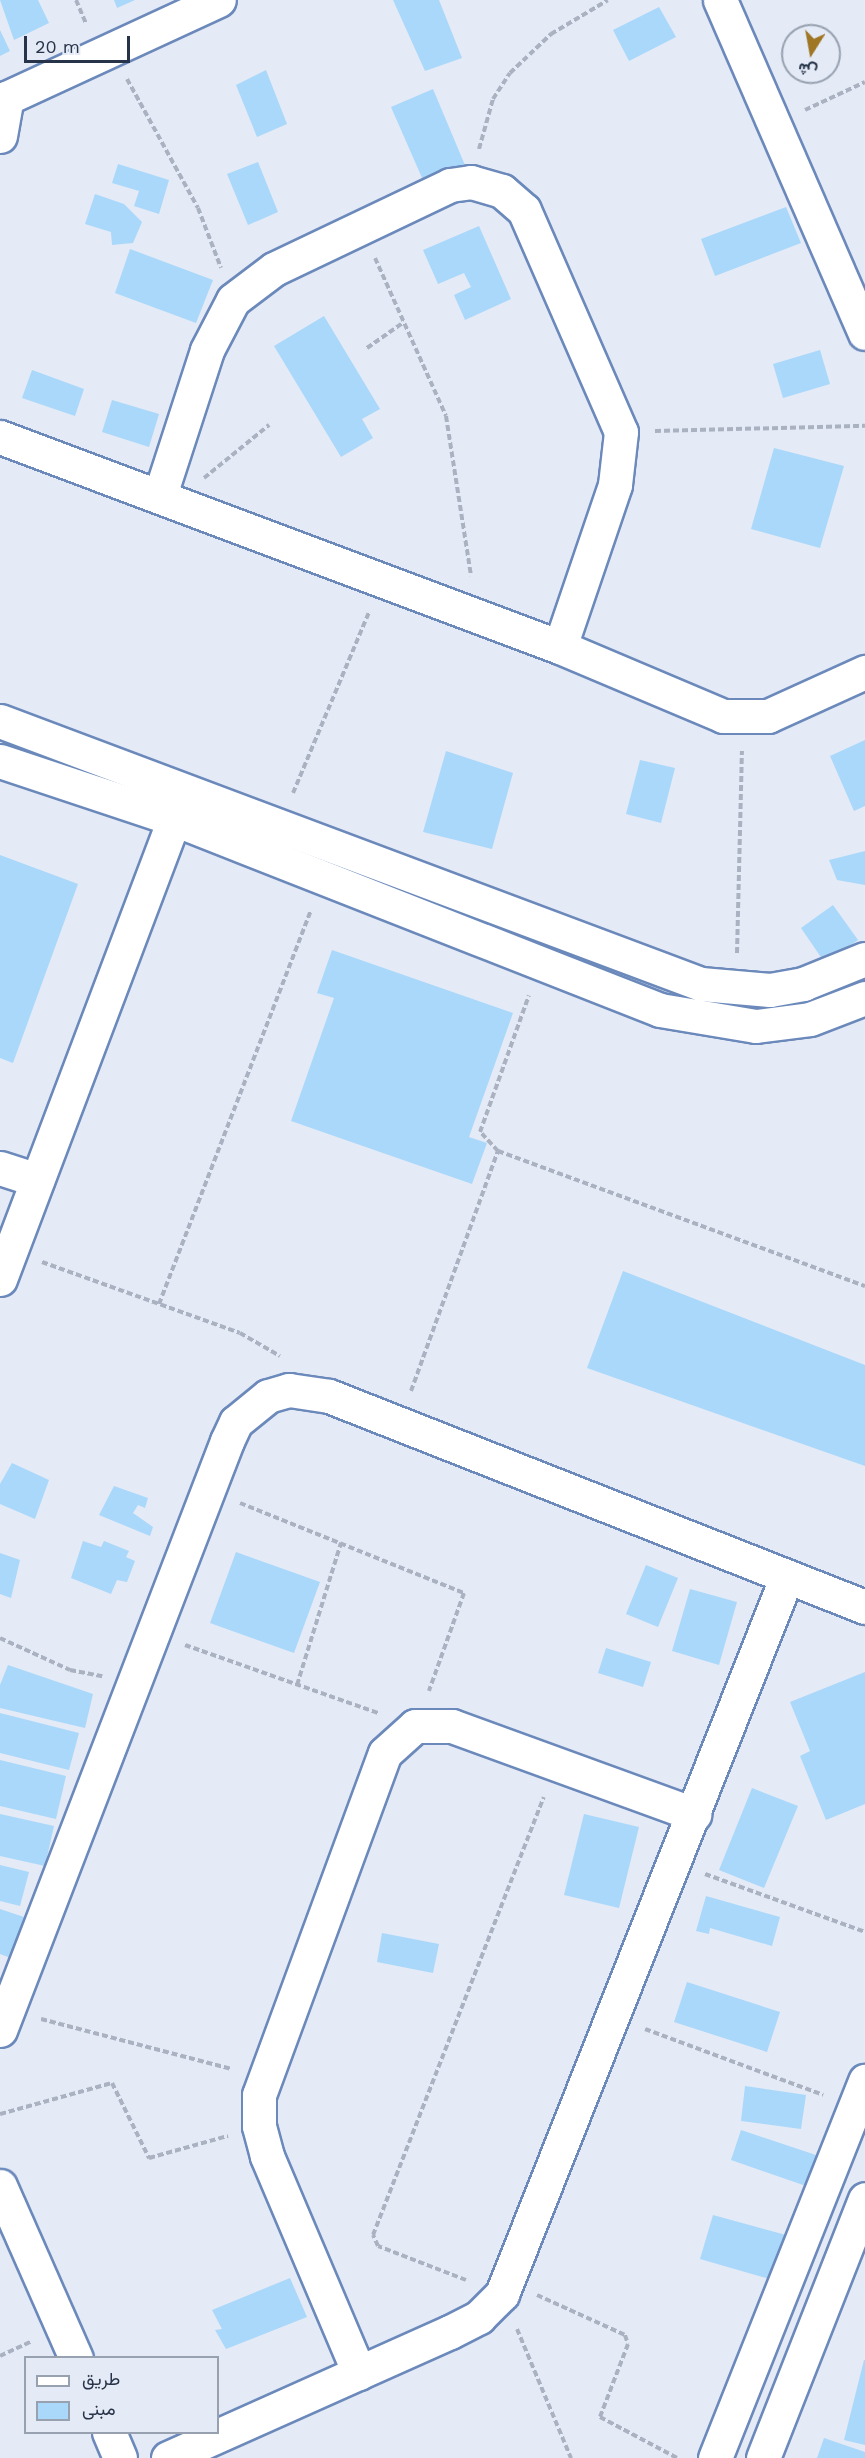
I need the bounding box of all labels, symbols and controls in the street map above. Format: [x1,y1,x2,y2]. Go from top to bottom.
scale bar [27,24,134,62]
north arrow [781,24,841,84]
text: 20 m [35,36,80,57]
text: ش [797,59,819,81]
legend [24,2356,219,2434]
text: طريق [82,2368,120,2389]
text: مبنى [82,2398,116,2419]

